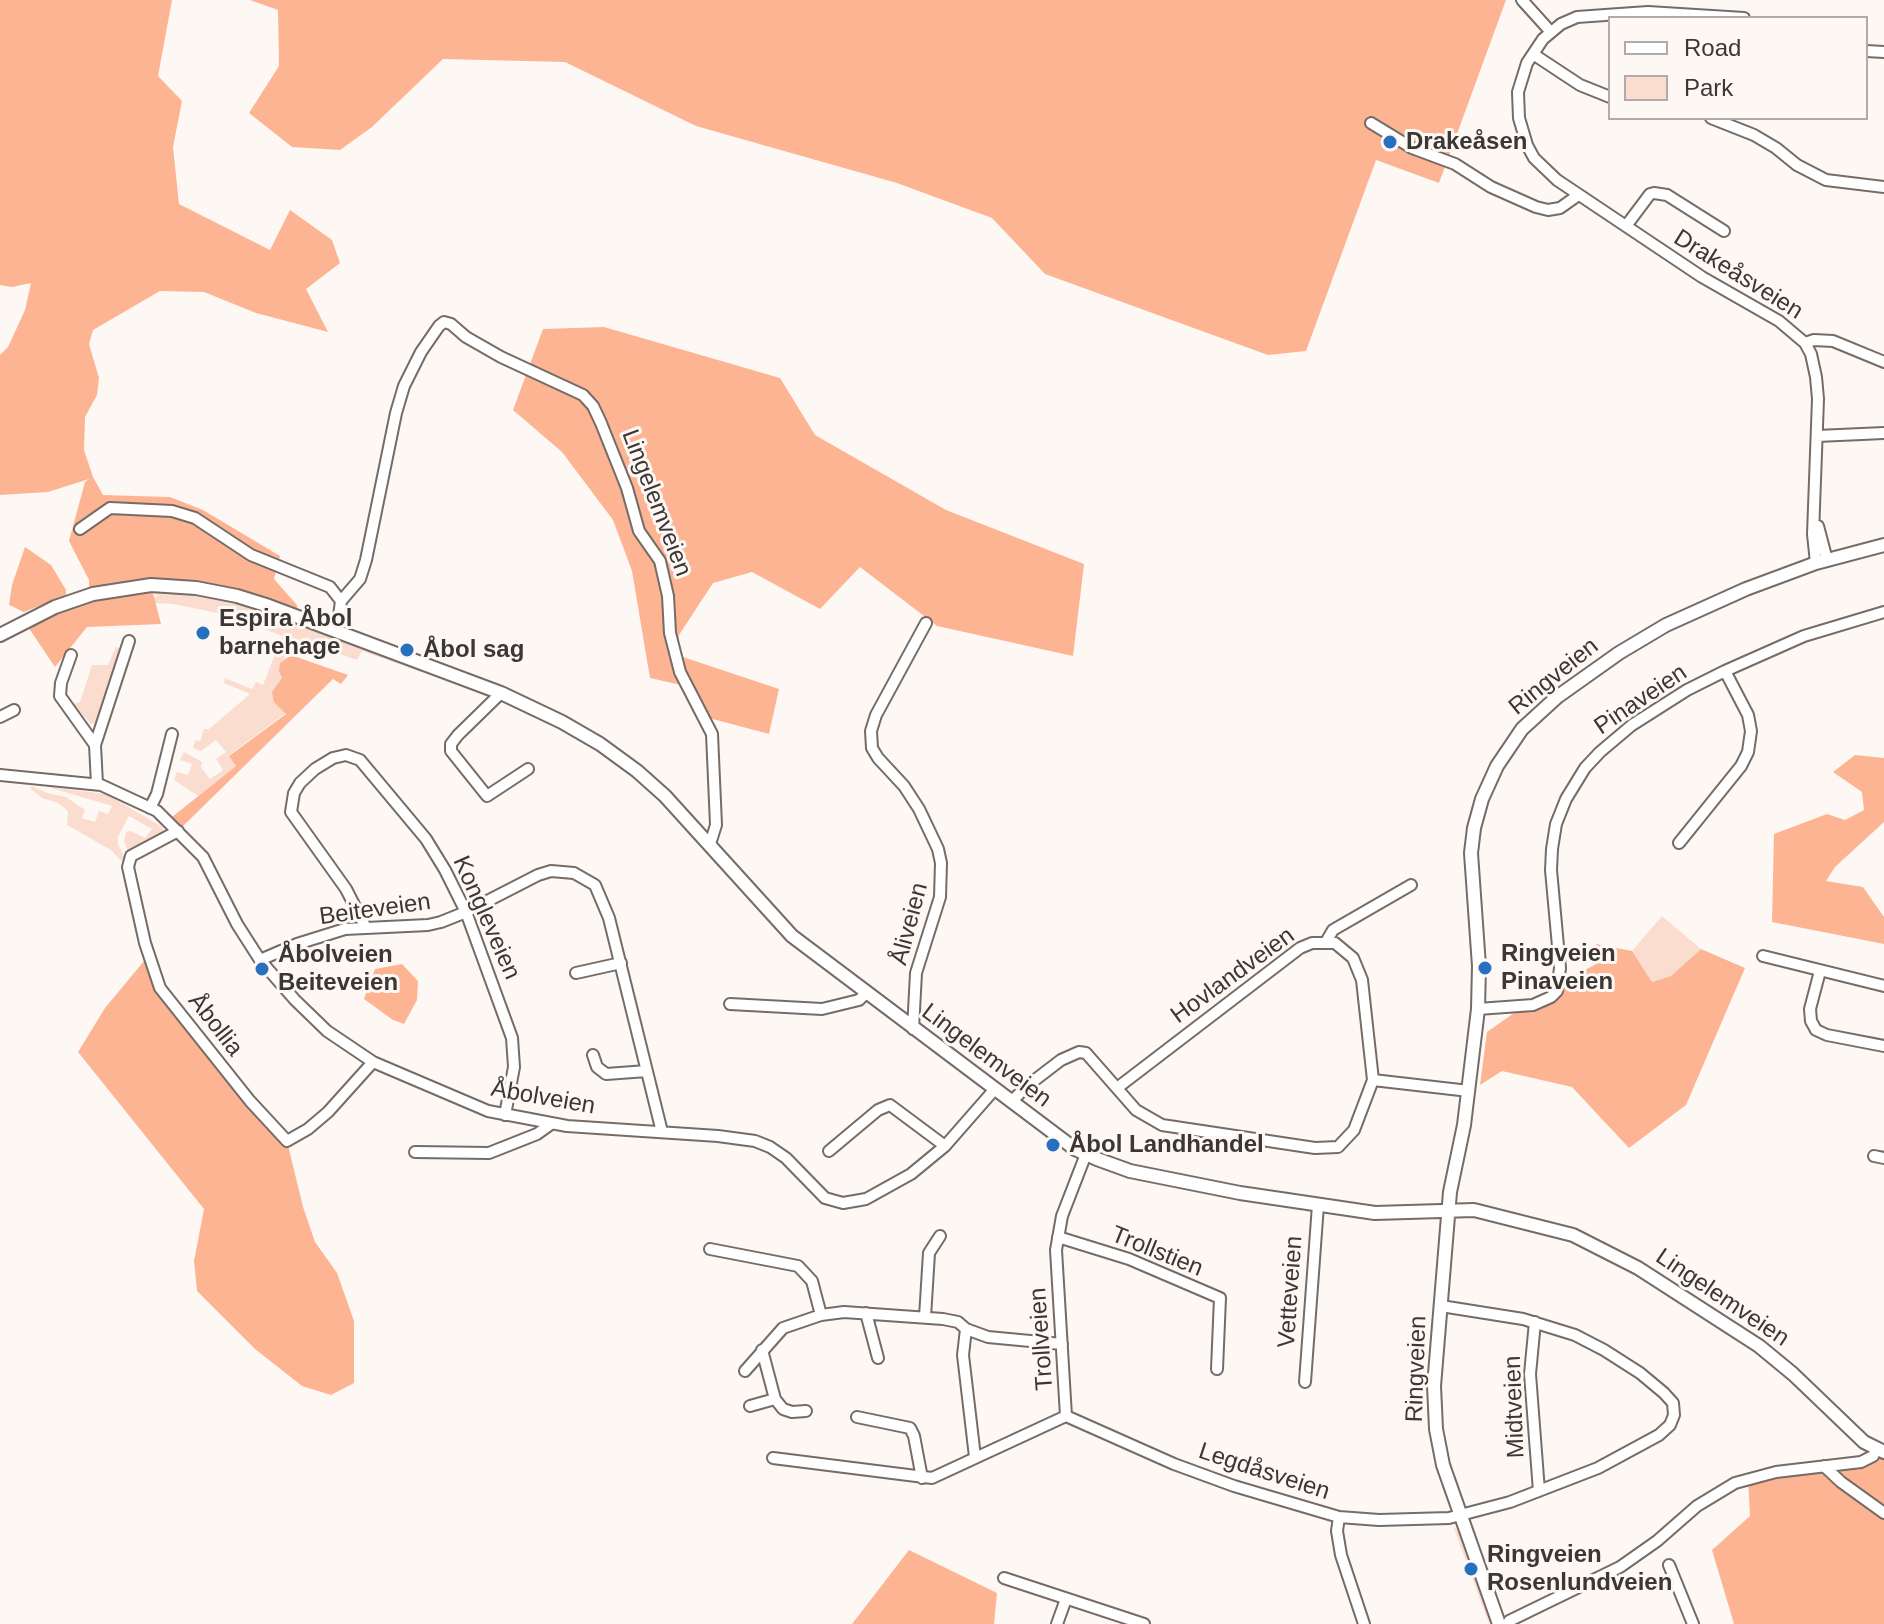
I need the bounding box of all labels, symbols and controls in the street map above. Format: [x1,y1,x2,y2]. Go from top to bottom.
legend [1608,16,1868,120]
text: Road [1684,34,1741,61]
text: Park [1684,74,1733,101]
place label: Drakeåsen [1406,128,1527,156]
marker: Drakeåsen [1381,133,1399,151]
street label: Drakeåsveien [1668,224,1808,326]
street label: Lingelemveien [615,426,697,580]
place label: Espira Åbol barnehage [219,605,352,661]
marker: Espira Åbol barnehage [194,624,212,642]
street label: Ringveien [1503,632,1605,722]
place label: Åbol sag [423,636,524,664]
marker: Åbol sag [398,641,416,659]
street label: Pinaveien [1589,659,1693,741]
street label: Kongleveien [446,852,526,984]
street label: Åliveien [885,880,935,968]
street label: Beiteveien [318,888,432,932]
street label: Hovlandveien [1166,922,1300,1030]
place label: Ringveien Pinaveien [1501,940,1616,996]
place label: Åbolveien Beiteveien [278,941,398,997]
marker: Ringveien Pinaveien [1476,959,1494,977]
marker: Åbolveien Beiteveien [253,960,271,978]
street label: Åbollia [181,988,249,1062]
street label: Lingelemveien [916,998,1056,1114]
street label: Åbolveien [489,1075,597,1121]
place label: Åbol Landhandel [1069,1131,1264,1159]
marker: Åbol Landhandel [1044,1136,1062,1154]
street label: Trollstien [1107,1221,1207,1283]
street label: Vetteveien [1273,1235,1309,1349]
street label: Lingelemveien [1650,1243,1794,1353]
street label: Trollveien [1024,1287,1060,1391]
street label: Ringveien [1401,1315,1433,1423]
street label: Midtveien [1499,1355,1531,1459]
street label: Legdåsveien [1195,1437,1333,1507]
place label: Ringveien Rosenlundveien [1487,1541,1672,1597]
marker: Ringveien Rosenlundveien [1462,1560,1480,1578]

